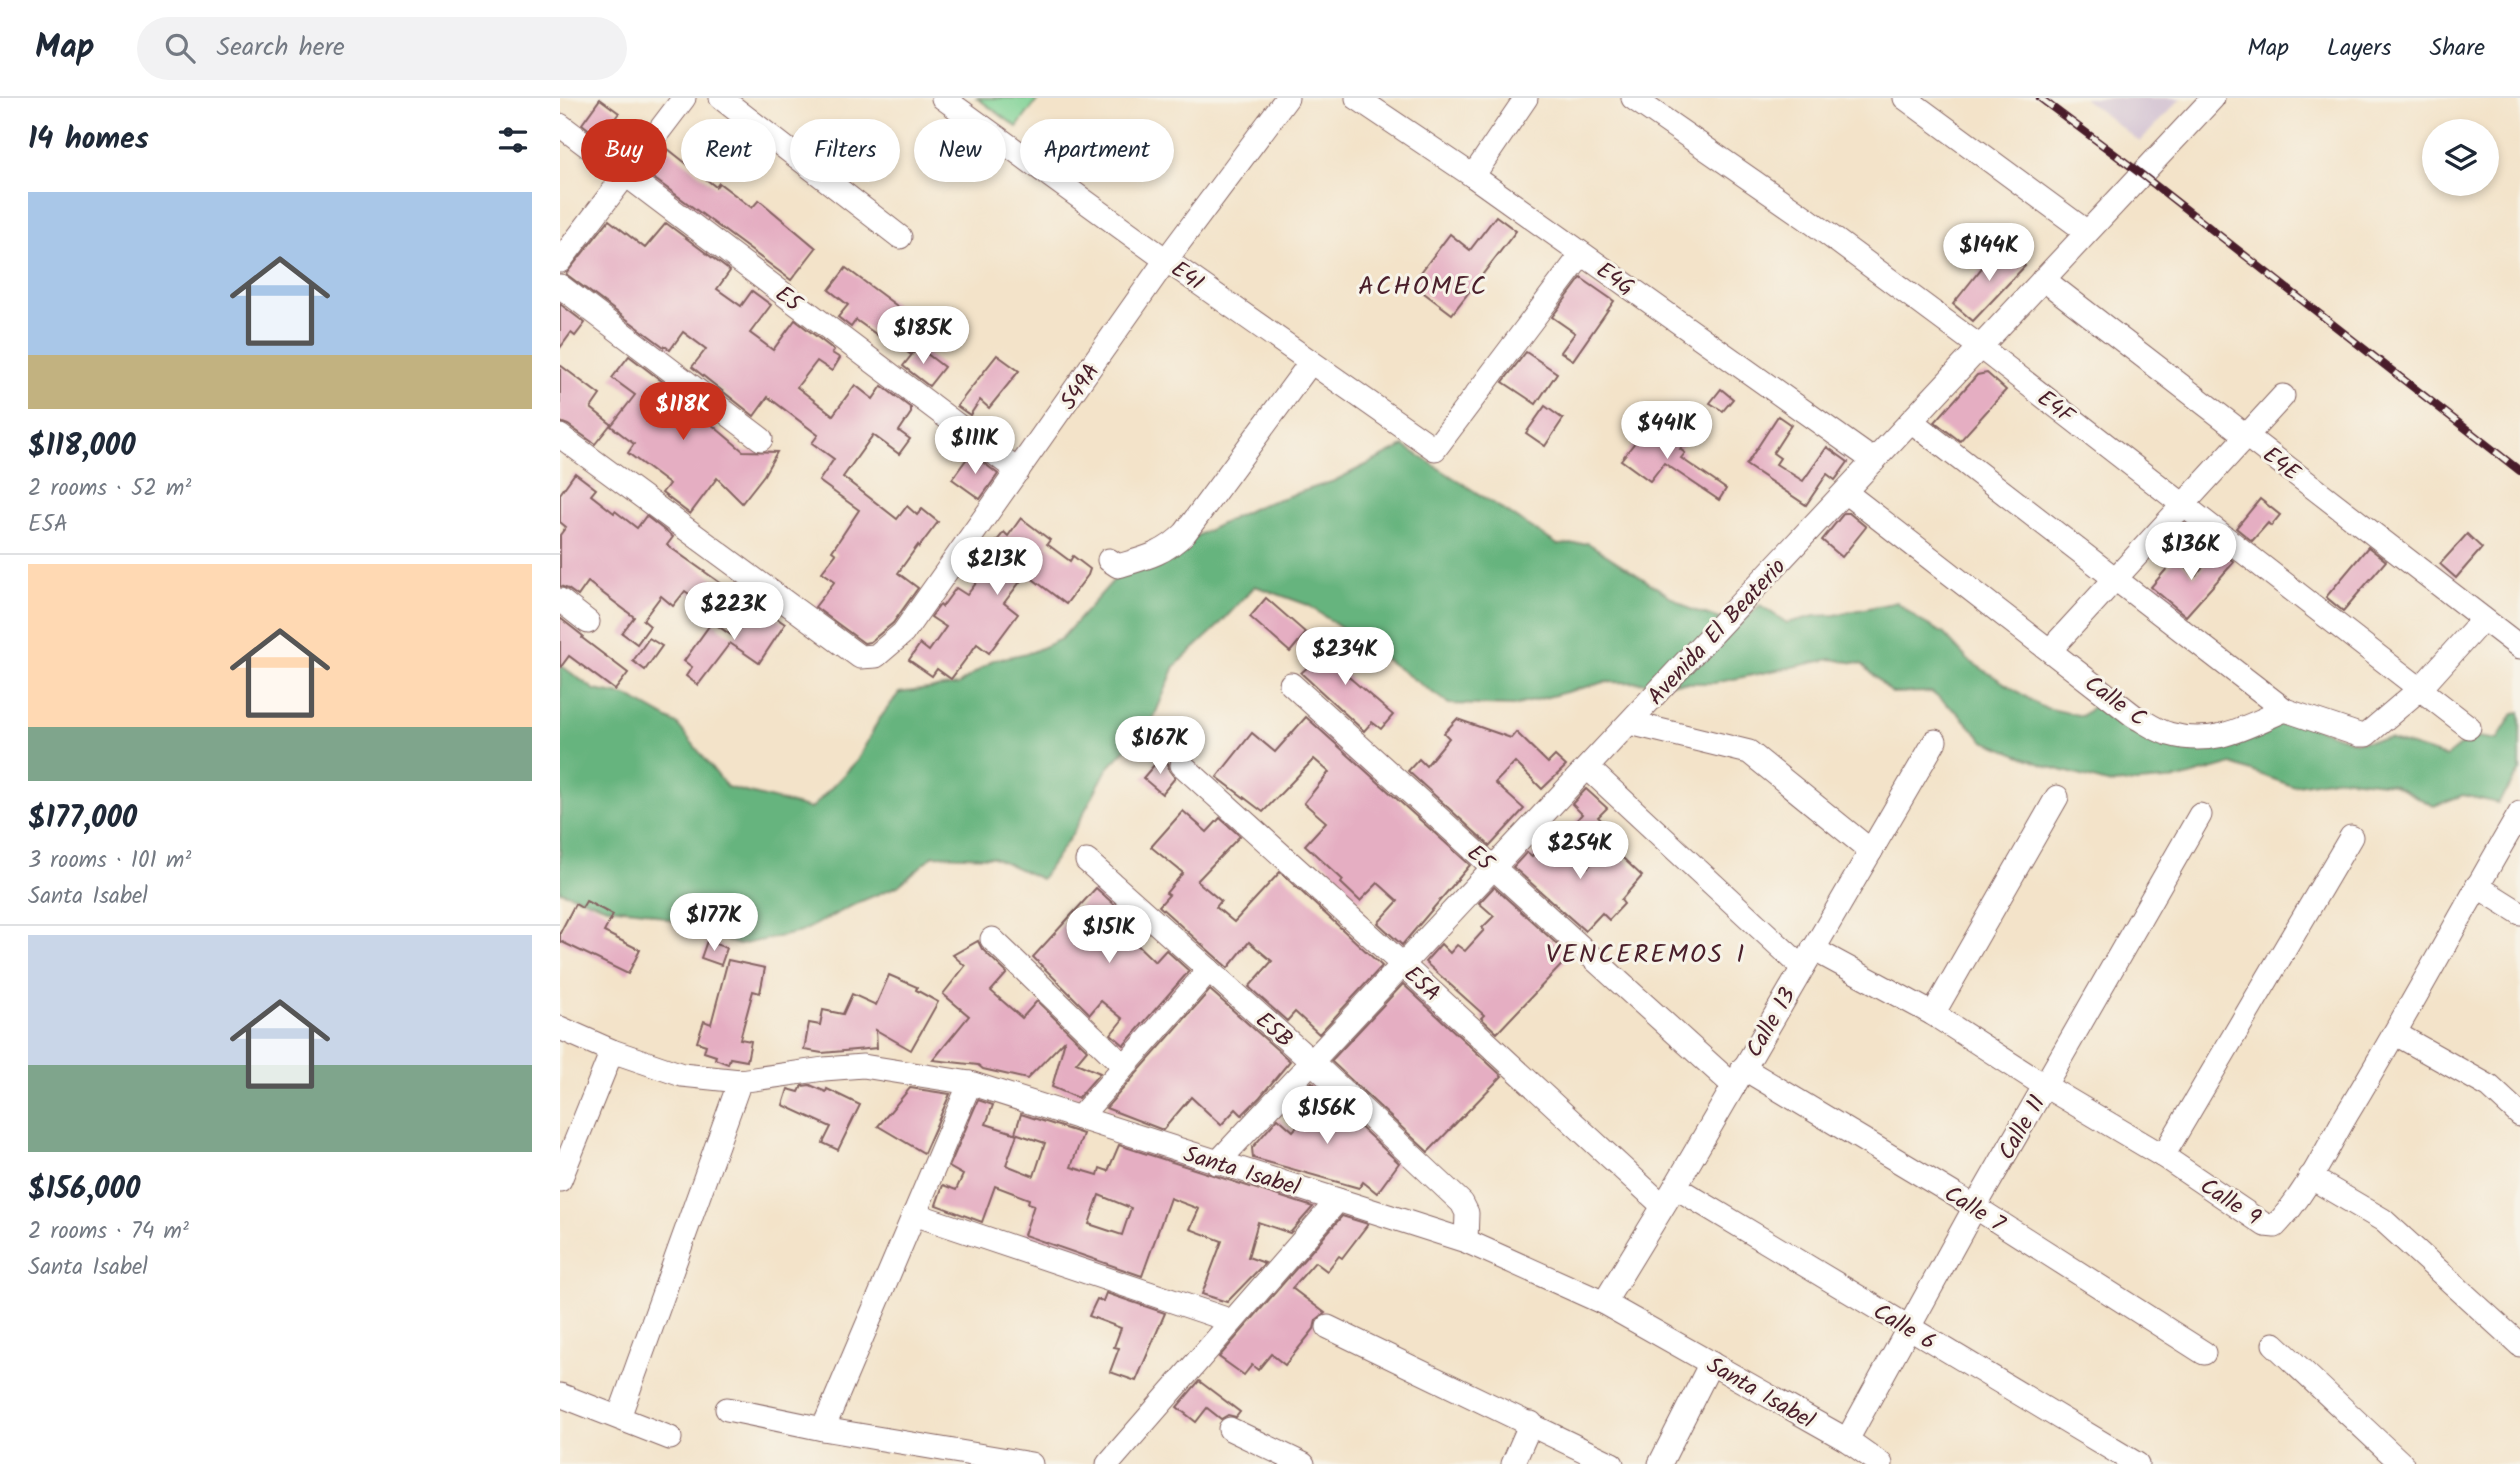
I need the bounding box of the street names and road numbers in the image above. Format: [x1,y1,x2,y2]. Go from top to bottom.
street label: E4I [1163,252,1211,301]
street label: E4G [1588,253,1642,306]
street label: E5 [767,277,810,323]
street label: S49A [1052,356,1110,418]
street label: E4F [2029,382,2082,435]
street label: E4E [2254,438,2308,491]
street label: Avenida El Beaterio [1639,551,1795,714]
street label: Calle C [2076,667,2153,737]
street label: E5 [1458,836,1503,882]
street label: E5A [1395,958,1448,1011]
street label: Calle 13 [1737,981,1806,1065]
street label: E5B [1247,1004,1301,1057]
street label: Calle 11 [1990,1089,2056,1167]
street label: Santa Isabel [1179,1137,1304,1207]
street label: Calle 9 [2192,1169,2268,1236]
street label: Calle 7 [1936,1177,2013,1243]
street label: Calle 6 [1865,1295,1942,1361]
street label: Santa Isabel [1699,1348,1821,1439]

